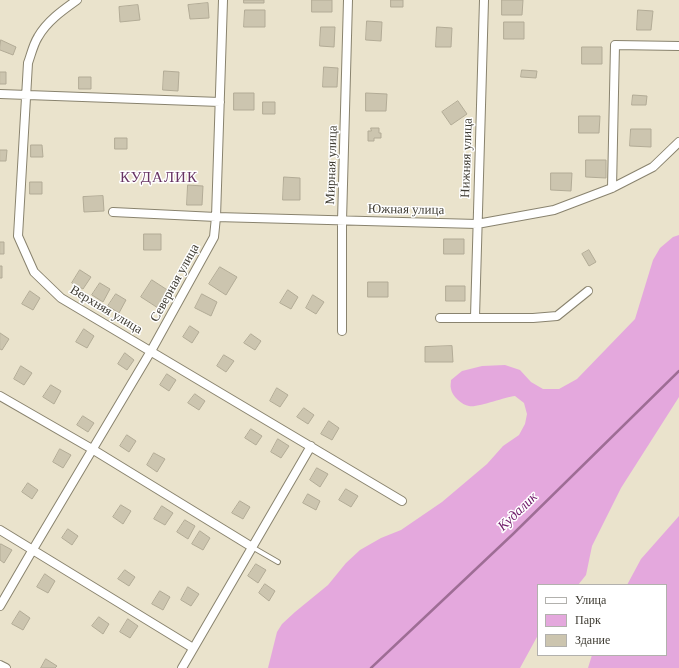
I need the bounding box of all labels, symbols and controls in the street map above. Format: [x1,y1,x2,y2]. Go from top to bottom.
street label: Нижняя улица [458,118,476,198]
street label: Мирная улица [323,125,341,205]
district label: КУДАЛИК [120,169,198,187]
street label: Южная улица [368,202,444,218]
street label: Северная улица [147,241,203,325]
street label: Верхняя улица [67,282,145,338]
water label: Кудалик [495,489,541,535]
legend [537,584,667,656]
text: Улица [575,593,606,607]
text: Парк [575,613,601,627]
text: Здание [575,633,610,647]

